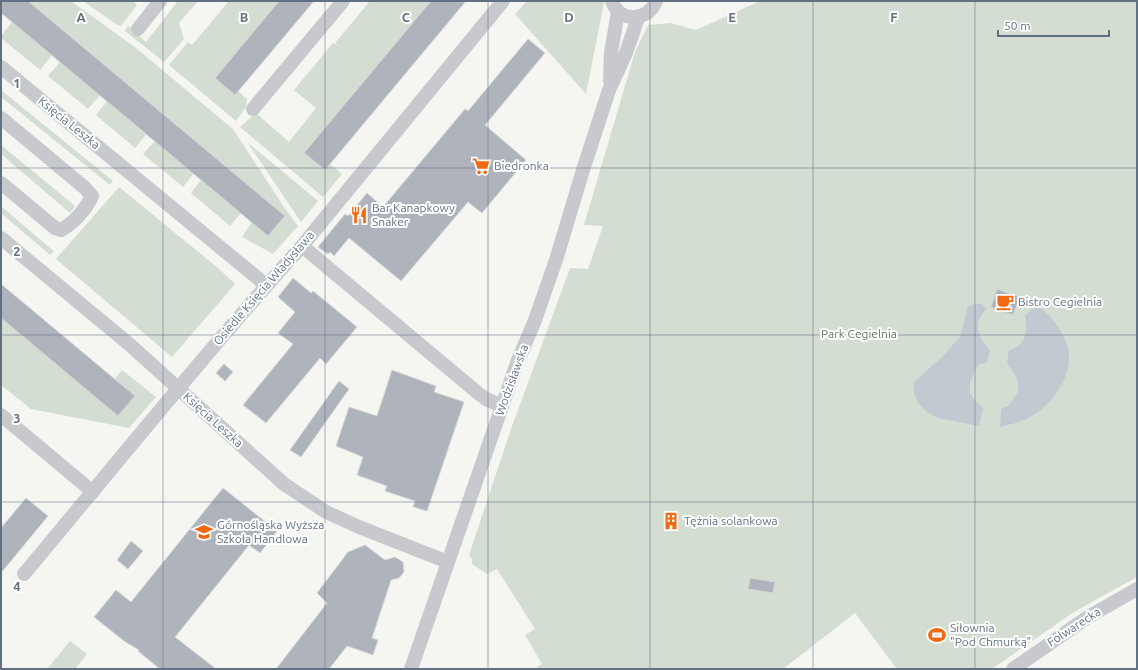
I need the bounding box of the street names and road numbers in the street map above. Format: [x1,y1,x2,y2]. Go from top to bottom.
street label: Księcia Leszka [36,94,103,151]
street label: Osiedle Księcia Władysława [211,228,317,347]
street label: Wodzisławska [493,342,530,417]
street label: Księcia Leszka [181,390,246,450]
street label: Folwarecka [1045,605,1103,649]

